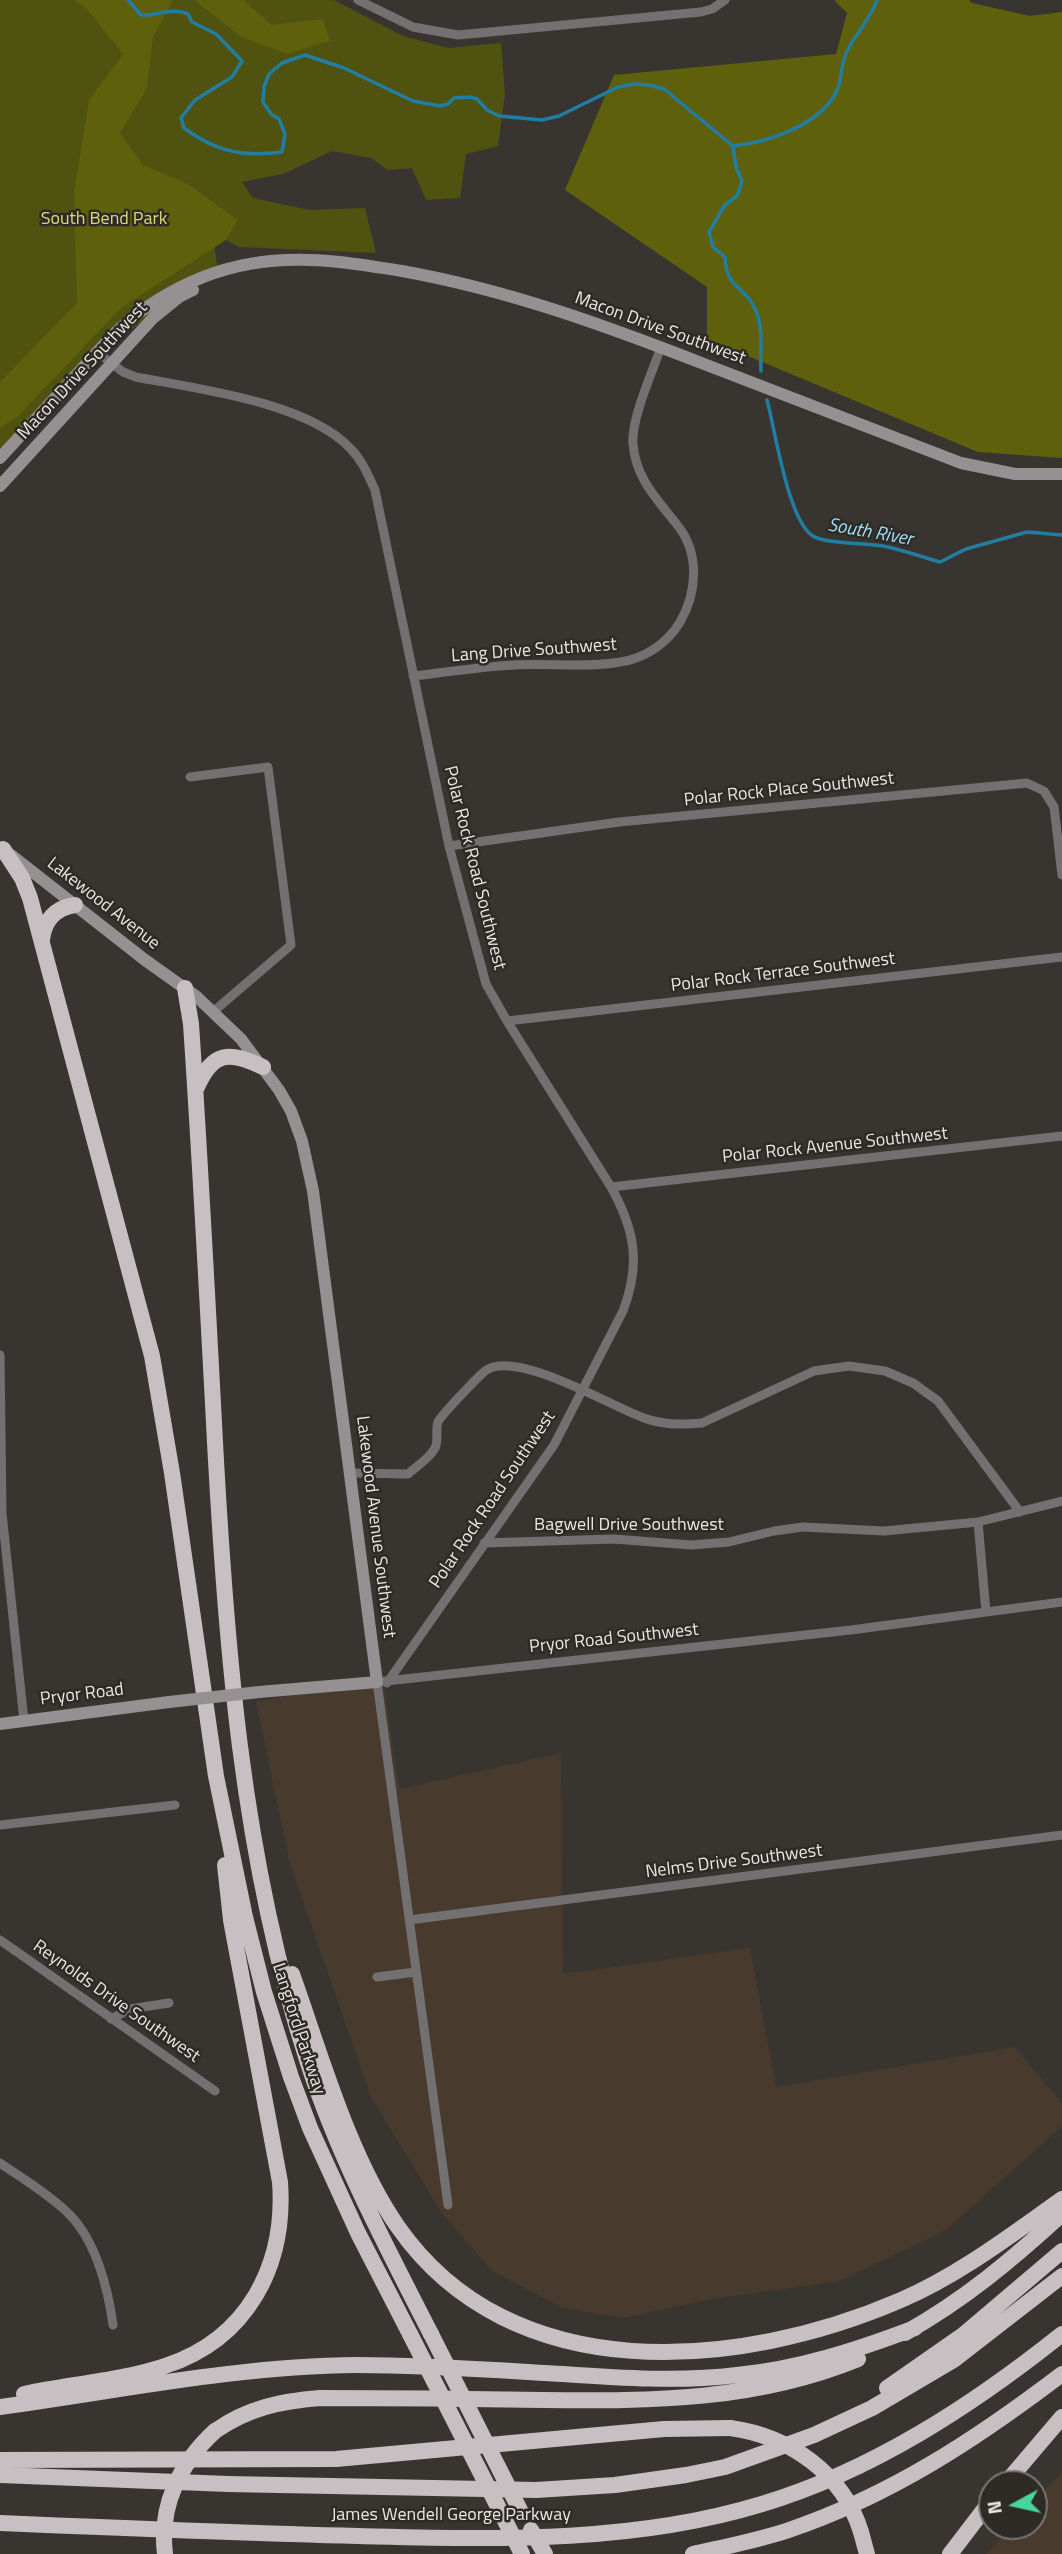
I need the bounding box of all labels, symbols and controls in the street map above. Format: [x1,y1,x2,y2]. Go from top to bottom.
park label: South Bend Park [41,209,167,231]
street label: Macon Drive Southwest [572,288,748,370]
street label: Macon Drive Southwest [14,298,152,444]
water label: South River [826,514,914,552]
street label: Lang Drive Southwest [450,634,618,668]
street label: Polar Rock Road Southwest [438,764,510,972]
street label: Polar Rock Place Southwest [683,768,895,812]
street label: Lakewood Avenue [42,853,164,955]
street label: Polar Rock Terrace Southwest [670,949,896,997]
street label: Polar Rock Avenue Southwest [721,1123,949,1169]
street label: Polar Rock Road Southwest [426,1407,560,1593]
street label: Lakewood Avenue Southwest [351,1415,399,1639]
street label: Bagwell Drive Southwest [534,1515,724,1537]
street label: Pryor Road Southwest [528,1619,700,1659]
street label: Pryor Road [39,1679,125,1711]
street label: Nelms Drive Southwest [644,1840,824,1884]
street label: Reynolds Drive Southwest [28,1936,204,2068]
street label: Langford Parkway [267,1960,329,2098]
north arrow [978,2470,1048,2540]
text: N [978,2499,1009,2516]
street label: James Wendell George Parkway [331,2505,571,2527]

